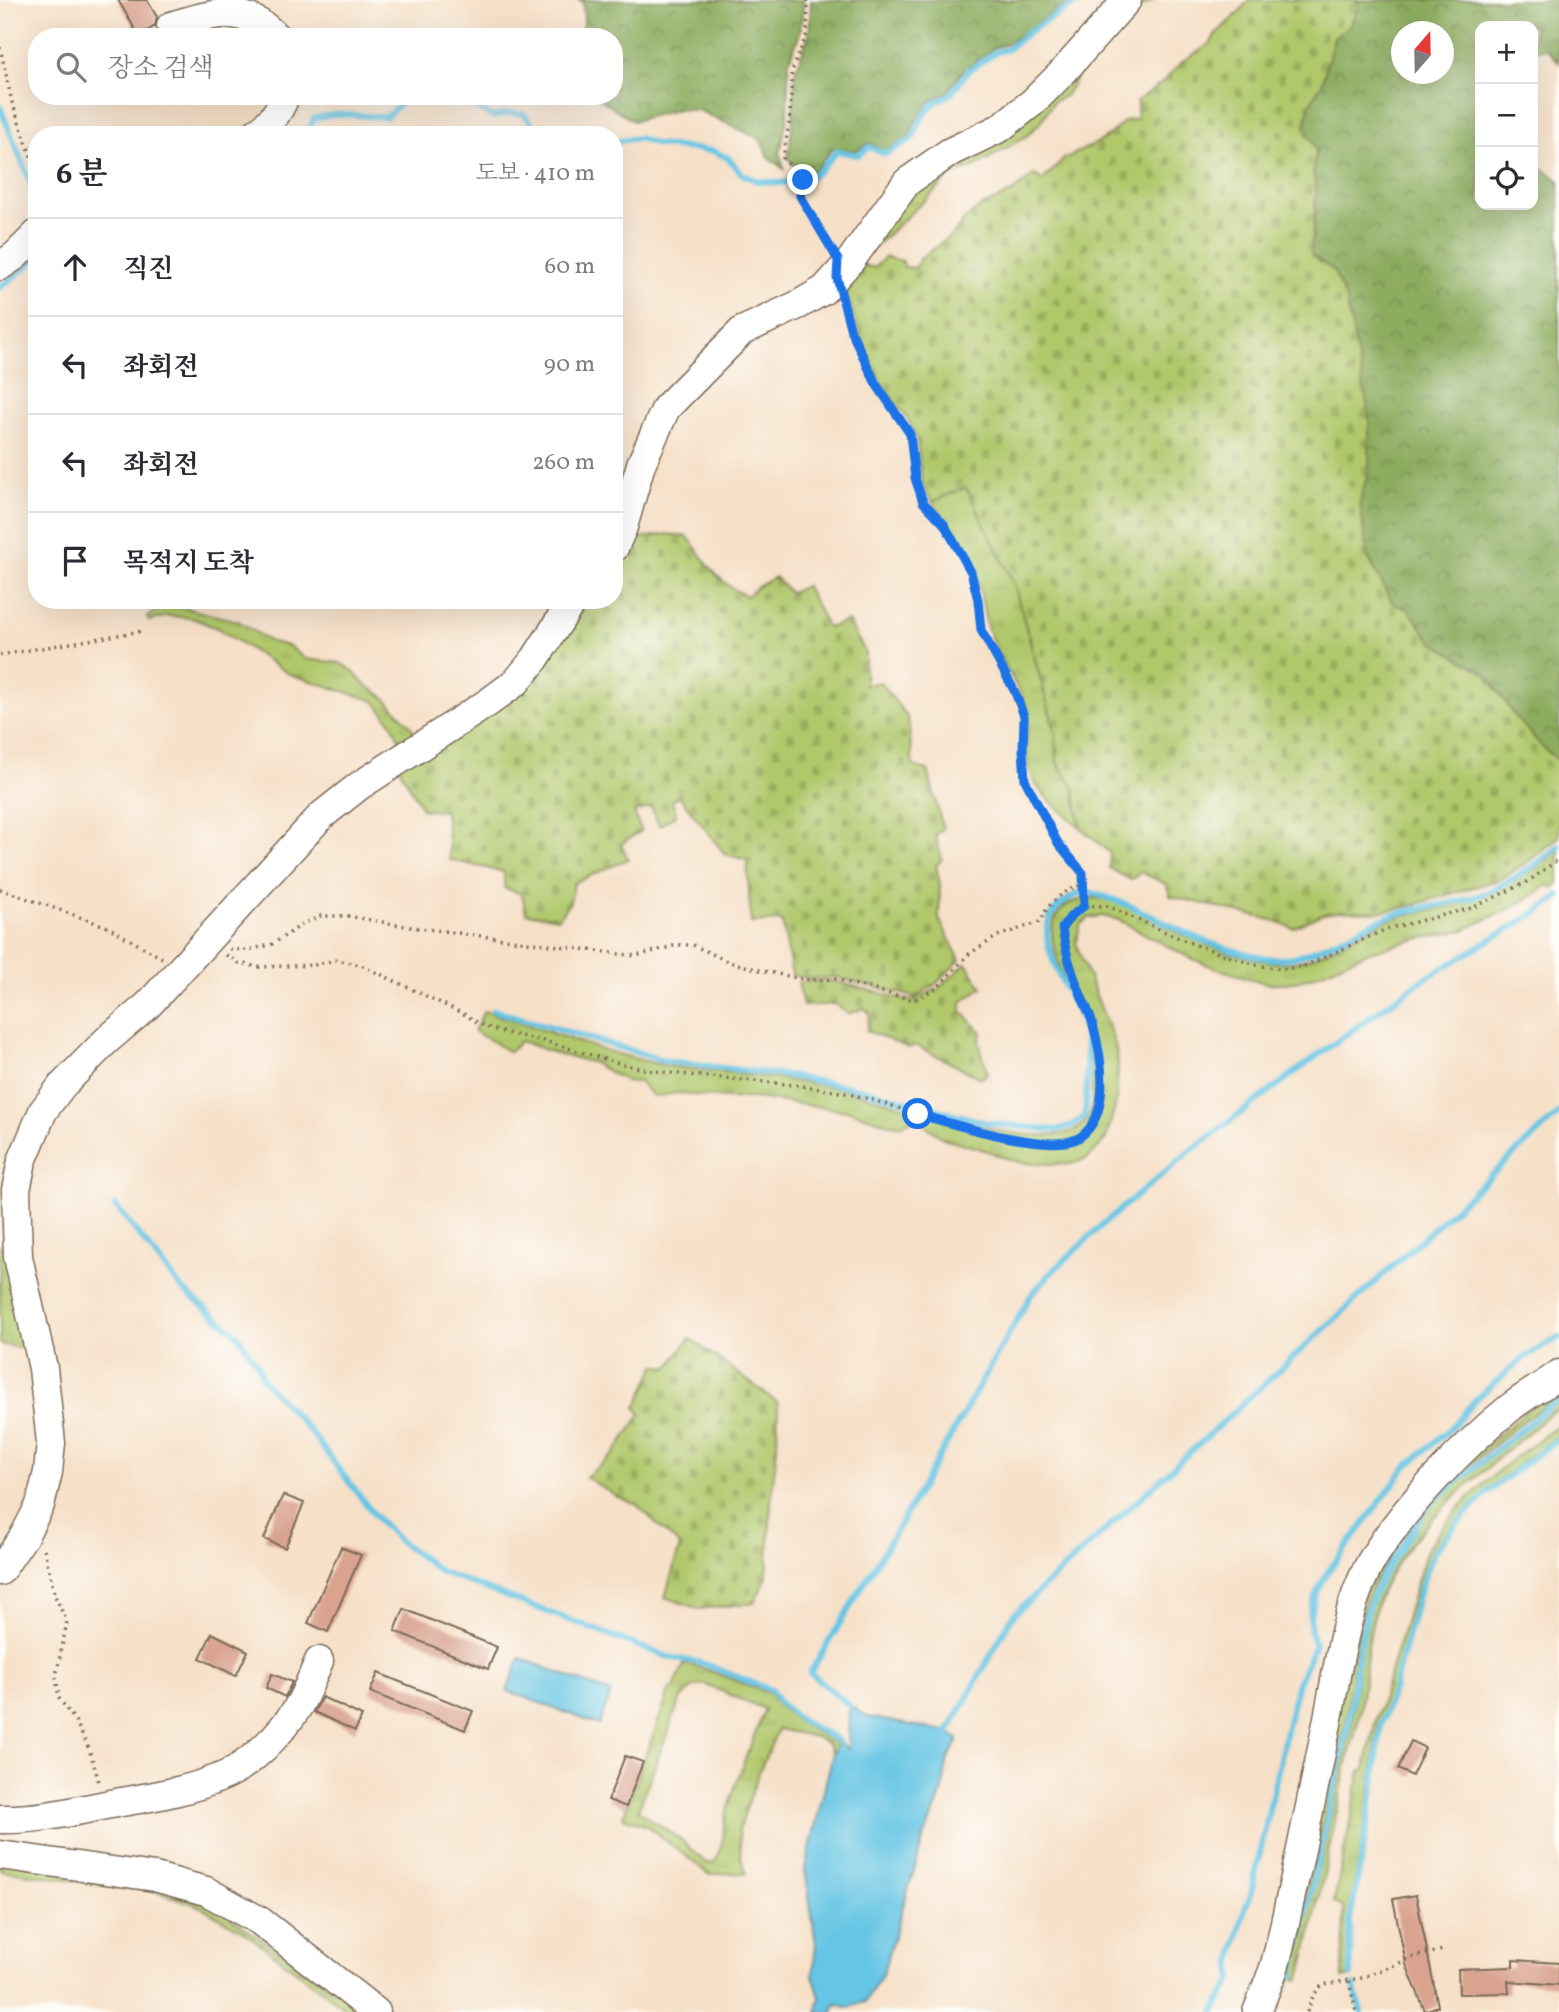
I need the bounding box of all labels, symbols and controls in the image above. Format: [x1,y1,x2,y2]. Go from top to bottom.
north arrow [1391,21,1454,84]
map controls [1475,21,1538,210]
button: + [1475,21,1538,84]
search box [28,28,623,105]
icon: search [52,48,90,86]
text: 장소 검색 [108,51,214,87]
button: − [1475,84,1538,147]
button: locate [1475,147,1538,210]
text: 6 분 [56,154,107,196]
text: 도보 · 410 m [475,158,595,190]
route end [787,164,818,195]
icon: ahead [56,248,94,286]
text: 60 m [545,251,595,283]
text: 직진 [123,252,173,288]
icon: left [56,346,94,384]
text: 90 m [544,349,595,381]
text: 좌회전 [123,350,198,386]
icon: left [56,444,94,482]
text: 260 m [532,447,595,479]
text: 좌회전 [123,448,198,484]
icon: arrive [56,542,94,580]
text: 목적지 도착 [123,546,254,582]
route start [902,1098,933,1129]

